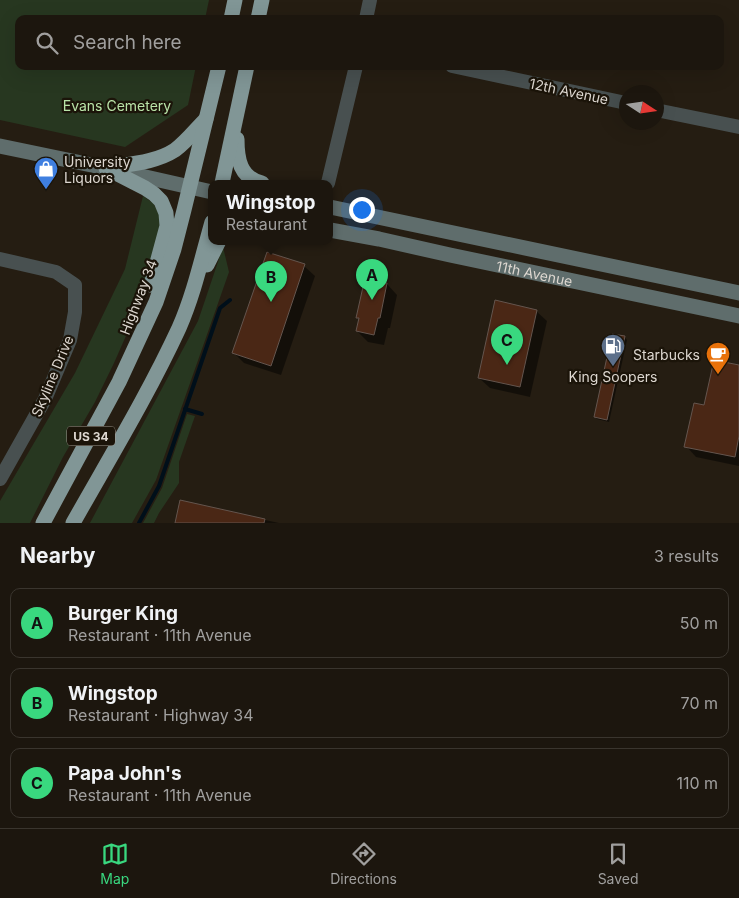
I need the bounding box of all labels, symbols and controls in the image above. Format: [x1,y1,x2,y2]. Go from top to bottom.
search box [15,15,724,70]
icon: search [33,29,61,57]
text: Search here [73,31,182,54]
street label: 12th Avenue [528,74,610,108]
north arrow [619,85,664,130]
park label: Evans Cemetery [63,97,171,114]
place label: University Liquors [64,153,131,186]
shop icon: University Liquors [33,156,59,190]
popup [208,180,333,245]
text: Wingstop [226,191,315,214]
your location [349,197,375,223]
text: Restaurant [226,214,307,234]
street label: Highway 34 [116,257,160,337]
street label: 11th Avenue [495,257,574,289]
pin: A [356,259,388,300]
pin: B [255,261,287,302]
pin: C [491,324,523,365]
street label: Skyline Drive [27,333,77,419]
fuel station icon: King Soopers [600,333,626,367]
cafe icon: Starbucks [705,341,731,375]
place label: Starbucks [633,346,700,363]
place label: King Soopers [569,368,657,385]
road number: US 34 [67,426,115,446]
text: Nearby [20,543,95,568]
text: 3 results [654,546,719,566]
text: Burger King [68,602,178,625]
text: A [31,613,43,633]
text: 50 m [680,613,718,633]
text: Restaurant · 11th Avenue [68,625,252,645]
text: Wingstop [68,682,158,705]
text: B [32,693,42,713]
text: 70 m [681,693,718,713]
text: Restaurant · Highway 34 [68,705,254,725]
text: Papa John's [68,762,182,785]
text: C [31,773,43,793]
text: 110 m [676,773,718,793]
text: Restaurant · 11th Avenue [68,785,252,805]
tab: Map [100,840,129,887]
tab: Directions [330,840,397,887]
tab: Saved [598,840,639,887]

